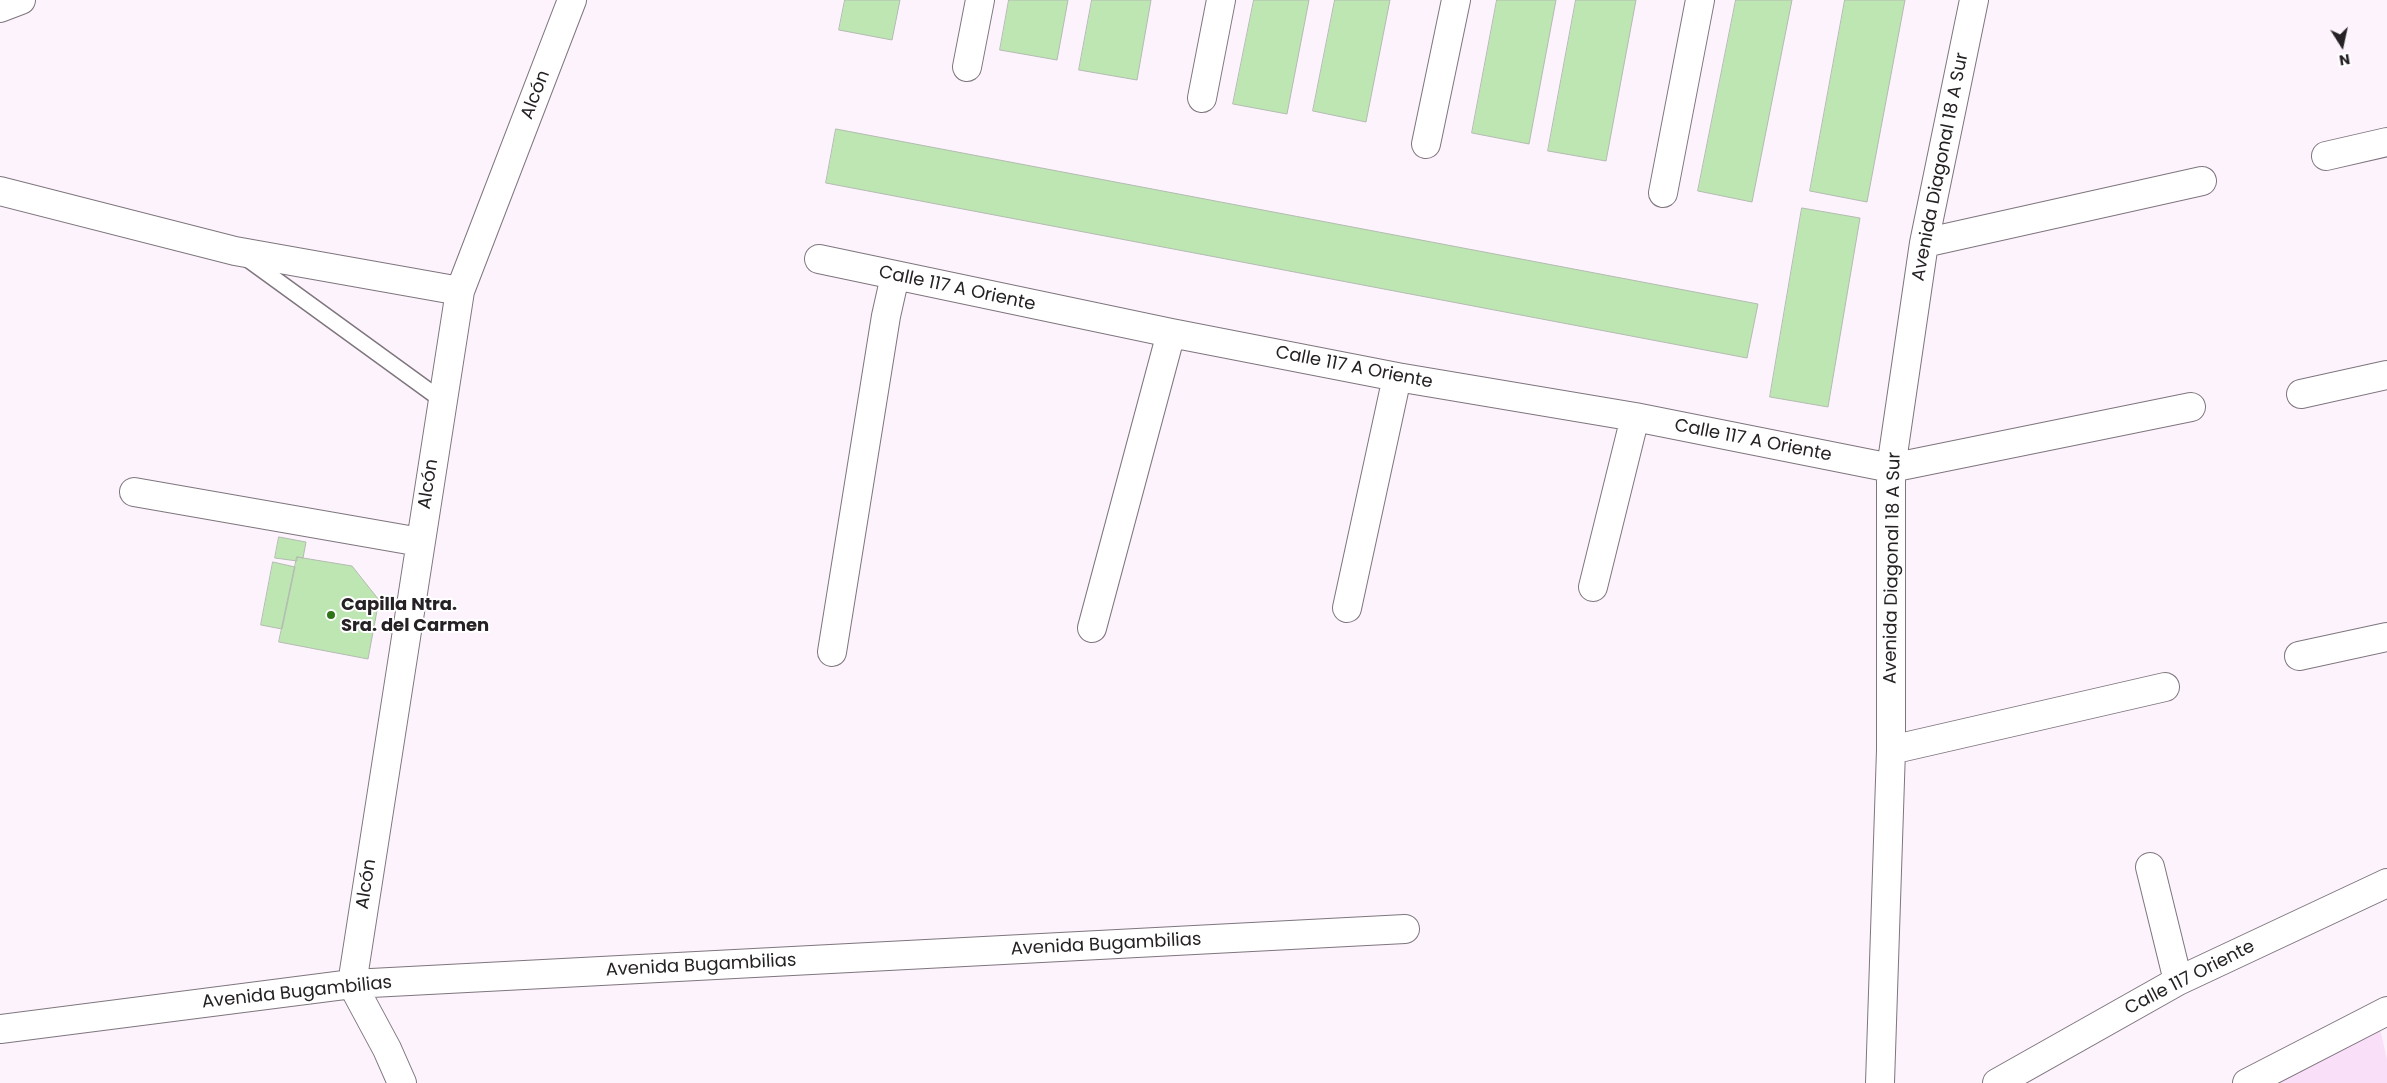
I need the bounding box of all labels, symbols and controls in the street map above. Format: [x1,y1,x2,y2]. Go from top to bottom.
north arrow [2317,20,2367,70]
text: N [2338,49,2352,71]
street label: Avenida Diagonal 18 A Sur [1908,51,1974,283]
street label: Alcón [517,68,555,122]
street label: Calle 117 A Oriente [877,262,1037,316]
street label: Calle 117 A Oriente [1274,342,1434,394]
street label: Calle 117 A Oriente [1673,415,1833,467]
street label: Avenida Diagonal 18 A Sur [1880,452,1906,684]
street label: Alcón [414,457,444,511]
place label: Capilla Ntra. Sra. del Carmen [341,594,489,636]
marker: Capilla Ntra. Sra. del Carmen [325,609,337,621]
street label: Alcón [352,857,382,911]
street label: Avenida Bugambilias [1010,929,1202,961]
street label: Calle 117 Oriente [2122,936,2258,1020]
street label: Avenida Bugambilias [605,950,797,982]
street label: Avenida Bugambilias [201,972,393,1014]

